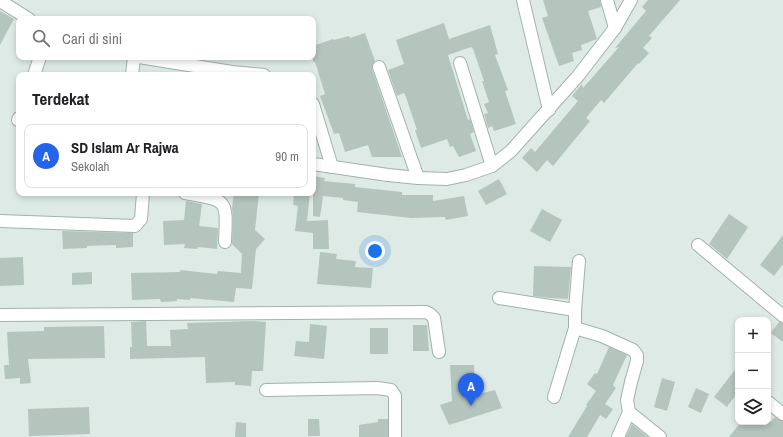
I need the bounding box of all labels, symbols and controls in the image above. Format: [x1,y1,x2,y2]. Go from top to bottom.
search box [16,16,316,60]
icon: search [30,27,52,49]
text: Cari di sini [62,28,122,49]
text: Terdekat [32,87,89,110]
text: SD Islam Ar Rajwa [71,137,179,158]
text: A [42,148,50,165]
text: 90 m [275,148,299,165]
text: Sekolah [71,158,110,175]
your location [365,241,385,261]
map controls [735,317,771,425]
button: + [735,317,771,353]
button: − [735,353,771,389]
pin: A [458,373,484,406]
button: layers [735,389,771,425]

